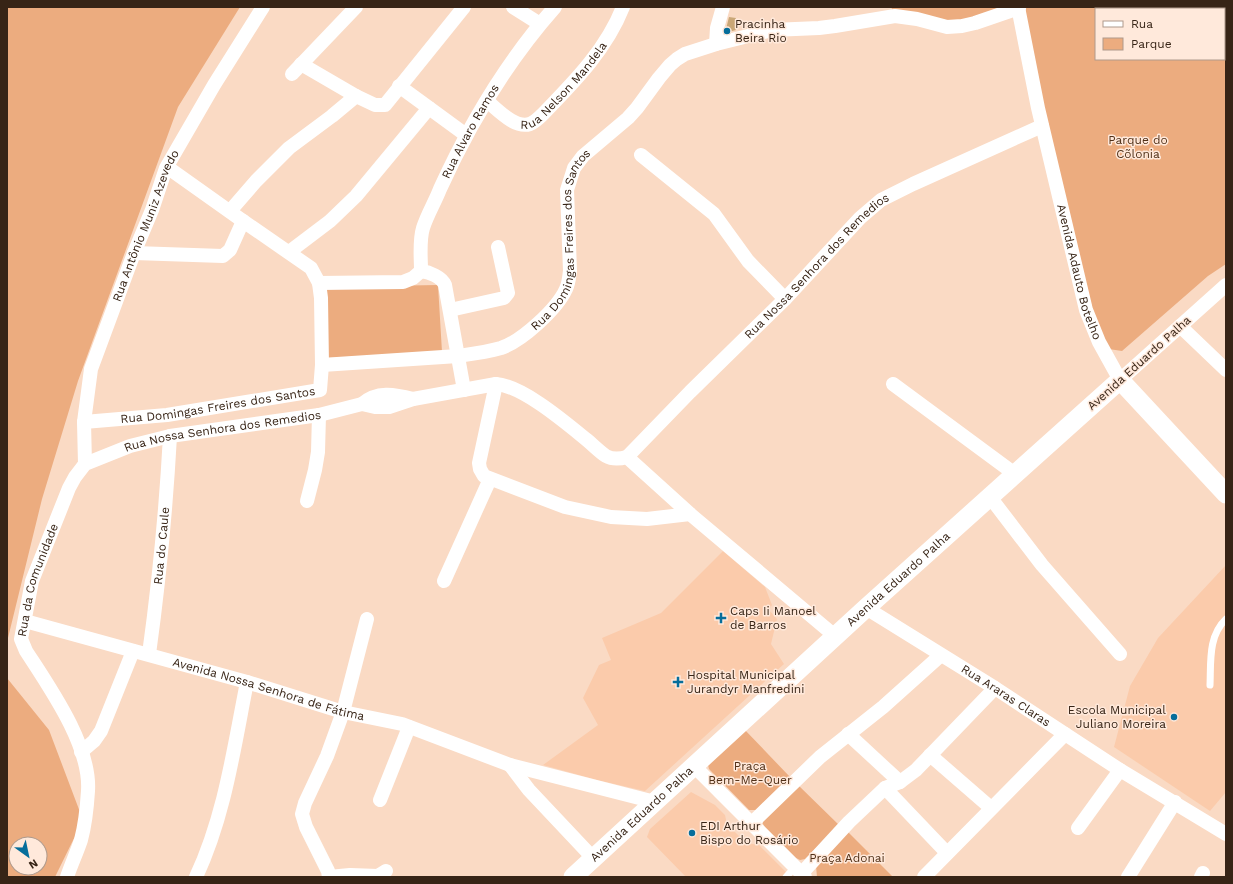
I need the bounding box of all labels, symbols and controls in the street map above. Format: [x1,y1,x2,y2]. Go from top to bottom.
legend [1095,8,1225,60]
place label: Pracinha Beira Rio [735,17,787,45]
text: Rua [1131,17,1153,31]
marker: Pracinha Beira Rio [722,26,732,36]
text: Parque [1131,37,1172,51]
street label: Rua Nelson Mandela [520,39,610,132]
street label: Rua Alvaro Ramos [439,82,502,181]
park label: Parque do Cõlonia [1108,133,1168,161]
street label: Rua Domingas Freires dos Santos [528,146,593,333]
street label: Rua Antônio Muniz Azevedo [110,147,182,303]
street label: Rua Nossa Senhora dos Remedios [742,190,891,342]
street label: Avenida Adauto Botelho [1054,203,1104,342]
street label: Avenida Eduardo Palha [1084,313,1194,413]
street label: Rua Domingas Freires dos Santos [120,384,316,426]
street label: Rua Nossa Senhora dos Remedios [122,408,322,455]
street label: Rua do Caule [151,506,172,585]
street label: Rua da Comunidade [15,521,61,638]
street label: Avenida Eduardo Palha [844,529,953,629]
place label: Caps Ii Manoel de Barros [730,604,816,632]
marker: Caps Ii Manoel de Barros [715,612,727,624]
street label: Avenida Nossa Senhora de Fátima [171,655,366,723]
street label: Rua Araras Claras [959,662,1053,729]
place label: Hospital Municipal Jurandyr Manfredini [687,668,804,696]
marker: Hospital Municipal Jurandyr Manfredini [672,676,684,688]
place label: Escola Municipal Juliano Moreira [1068,703,1166,731]
marker: Escola Municipal Juliano Moreira [1169,712,1179,722]
park label: Praça Bem-Me-Quer [708,759,792,787]
street label: Avenida Eduardo Palha [587,763,696,865]
place label: EDI Arthur Bispo do Rosário [700,819,798,847]
marker: EDI Arthur Bispo do Rosário [687,828,697,838]
north arrow [8,836,48,876]
park label: Praça Adonai [809,851,885,865]
text: N [26,856,40,872]

